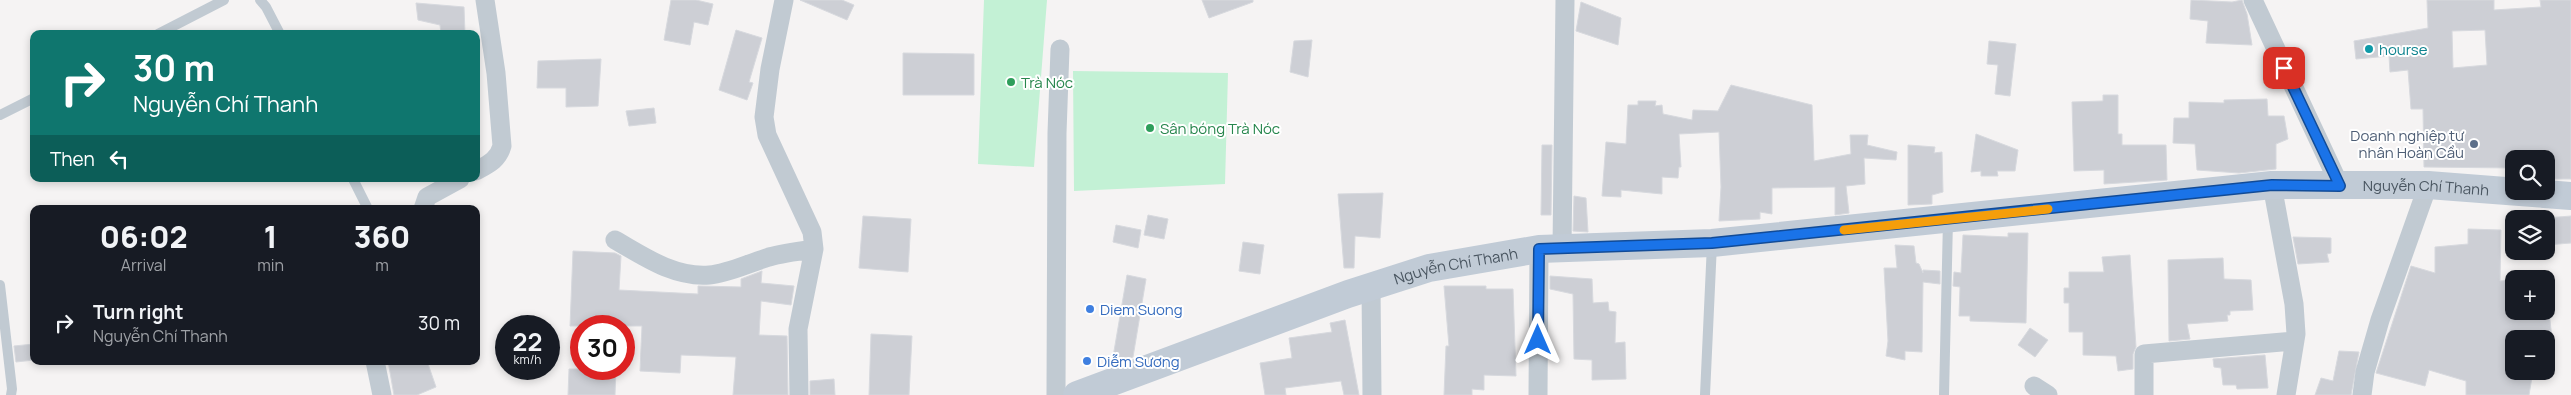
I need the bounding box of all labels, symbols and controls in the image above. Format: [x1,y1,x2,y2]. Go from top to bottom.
place label: hourse [2379,39,2428,60]
marker: hourse [2363,43,2375,55]
text: 30 m [133,44,215,92]
pin [2263,47,2305,89]
icon: right [50,50,115,115]
icon: arrive [2270,54,2298,82]
place label: Trà Nóc [1021,72,1073,93]
marker: Trà Nóc [1005,76,1017,88]
text: Nguyễn Chí Thanh [133,89,318,119]
place label: Sân bóng Trà Nóc [1160,118,1280,139]
marker: Sân bóng Trà Nóc [1144,122,1156,134]
place label: Doanh nghiệp tư nhân Hoàn Cầu [2350,125,2465,163]
marker: Doanh nghiệp tư nhân Hoàn Cầu [2468,138,2480,150]
icon: left [105,145,133,173]
text: Then [50,146,95,172]
map controls [2505,150,2555,380]
button: search [2505,150,2555,200]
street label: Nguyễn Chí Thanh [2363,175,2490,200]
button: layers [2505,210,2555,260]
text: 06:02 [100,216,188,257]
text: 1 [264,216,277,257]
text: 360 [354,216,410,257]
street label: Nguyễn Chí Thanh [1391,242,1519,289]
text: Arrival [121,254,166,276]
text: min [257,254,284,276]
text: m [375,254,389,276]
button: + [2505,270,2555,320]
text: Turn right [93,299,183,325]
place label: Diem Suong [1100,299,1183,320]
marker: Diem Suong [1084,303,1096,315]
icon: right [50,309,78,337]
text: 30 m [418,310,460,336]
position arrow [1511,313,1563,365]
speed limit sign: 30 [570,315,635,380]
text: 22 [513,324,542,359]
text: Nguyễn Chí Thanh [93,325,228,347]
button: − [2505,330,2555,380]
text: km/h [514,351,541,368]
place label: Diễm Sương [1097,351,1180,372]
marker: Diễm Sương [1081,355,1093,367]

